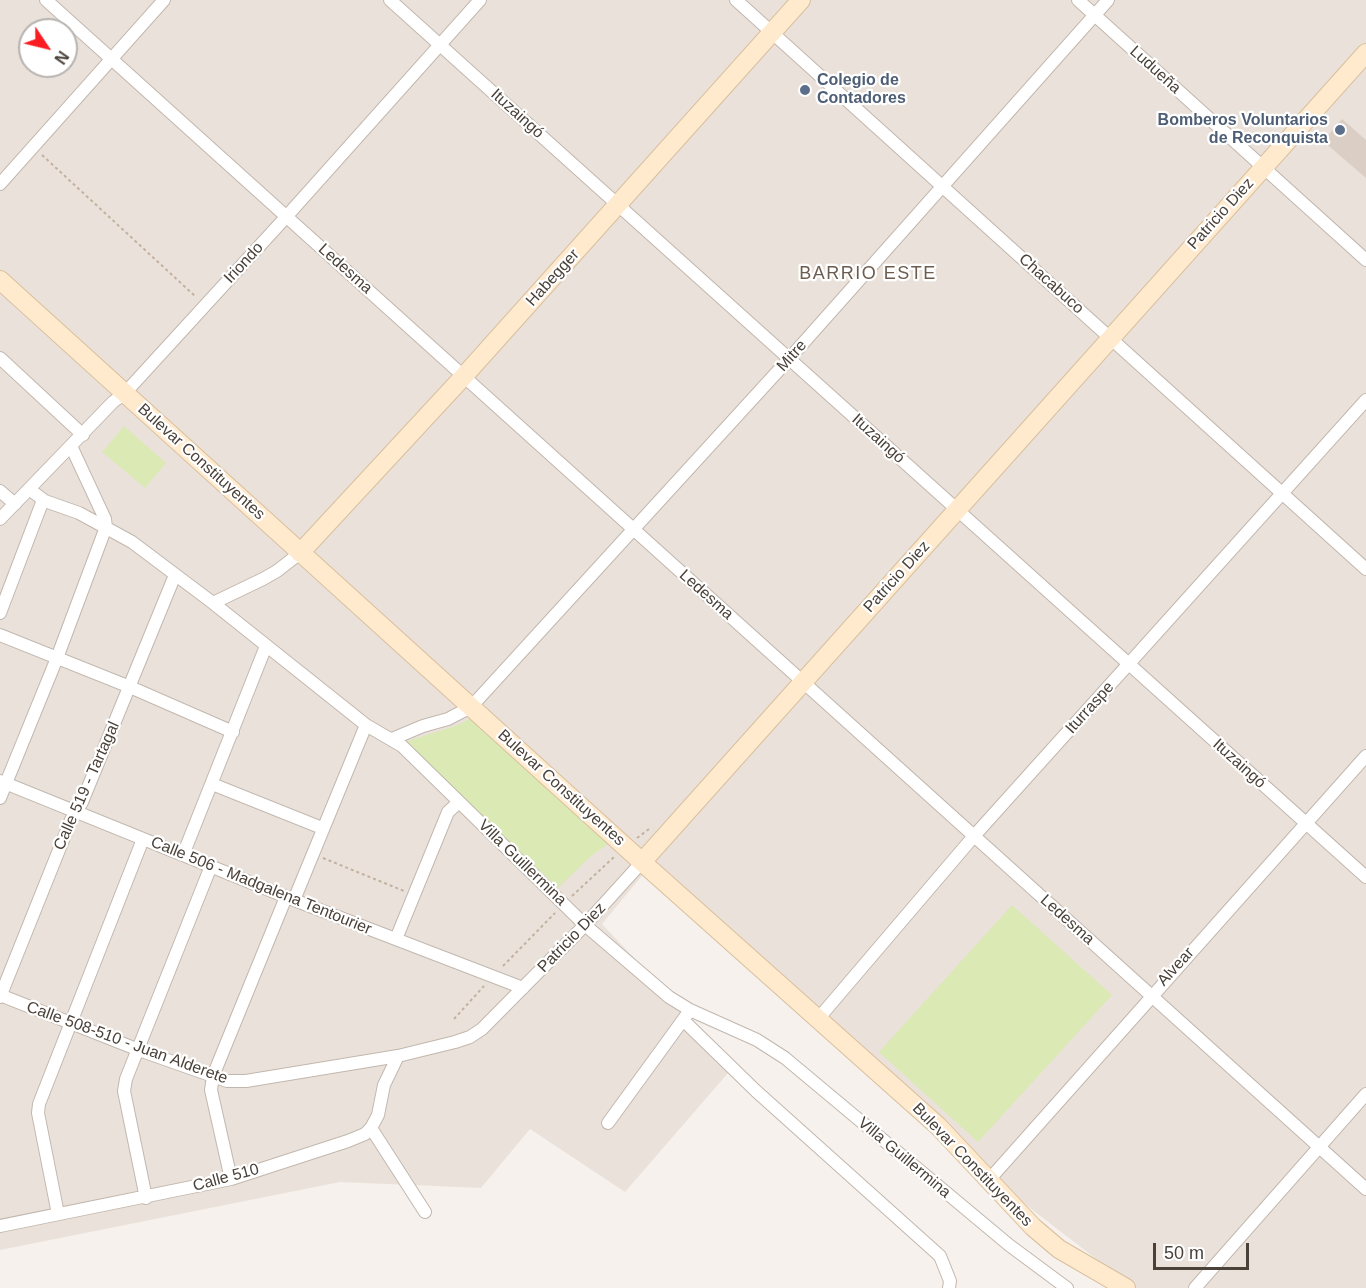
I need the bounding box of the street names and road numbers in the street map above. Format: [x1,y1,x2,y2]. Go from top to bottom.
street label: Ludueña [1125,42,1185,98]
street label: Ituzaingó [486,85,548,143]
street label: Patricio Diez [1184,174,1258,254]
street label: Iriondo [220,239,268,287]
street label: Ledesma [314,240,376,298]
street label: Habegger [522,245,584,311]
street label: Chacabuco [1014,250,1088,318]
street label: Mitre [773,336,811,376]
street label: Bulevar Constituyentes [133,400,269,524]
street label: Ituzaingó [847,410,909,468]
street label: Patricio Diez [860,537,934,617]
street label: Ledesma [675,566,737,624]
street label: Iturraspe [1062,678,1118,738]
street label: Calle 519 - Tartagal [50,719,124,853]
street label: Bulevar Constituyentes [493,726,629,850]
street label: Ituzaingó [1208,735,1270,793]
street label: Villa Guillermina [474,816,570,910]
street label: Calle 506 - Madgalena Tentourier [148,833,374,939]
street label: Ledesma [1036,891,1098,949]
street label: Patricio Diez [534,899,610,977]
street label: Alvear [1154,944,1198,990]
street label: Calle 508-510 - Juan Alderete [24,998,230,1088]
street label: Bulevar Constituyentes [908,1099,1036,1231]
street label: Villa Guillermina [854,1114,954,1202]
street label: Calle 510 [191,1160,261,1196]

